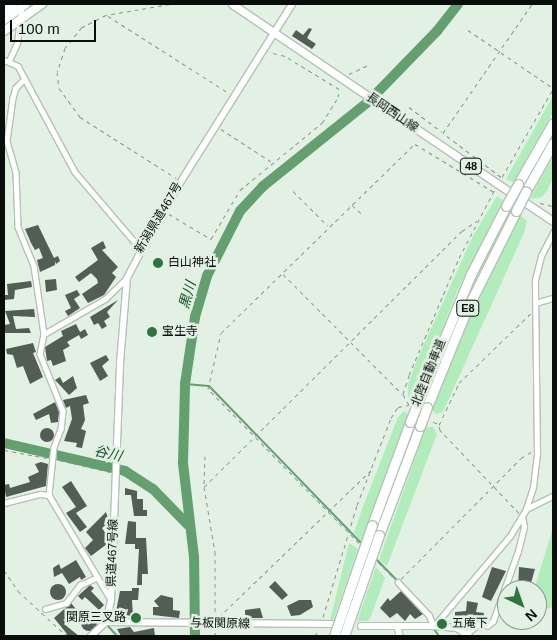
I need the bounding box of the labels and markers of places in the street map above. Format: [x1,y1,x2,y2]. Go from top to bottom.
place label: 白山神社 [168,256,216,270]
marker: 白山神社 [152,257,164,269]
place label: 宝生寺 [162,325,198,339]
marker: 宝生寺 [146,326,158,338]
place label: 関原三叉路 [66,611,126,625]
marker: 関原三叉路 [130,612,142,624]
place label: 五庵下 [452,617,488,631]
marker: 五庵下 [436,618,448,630]

